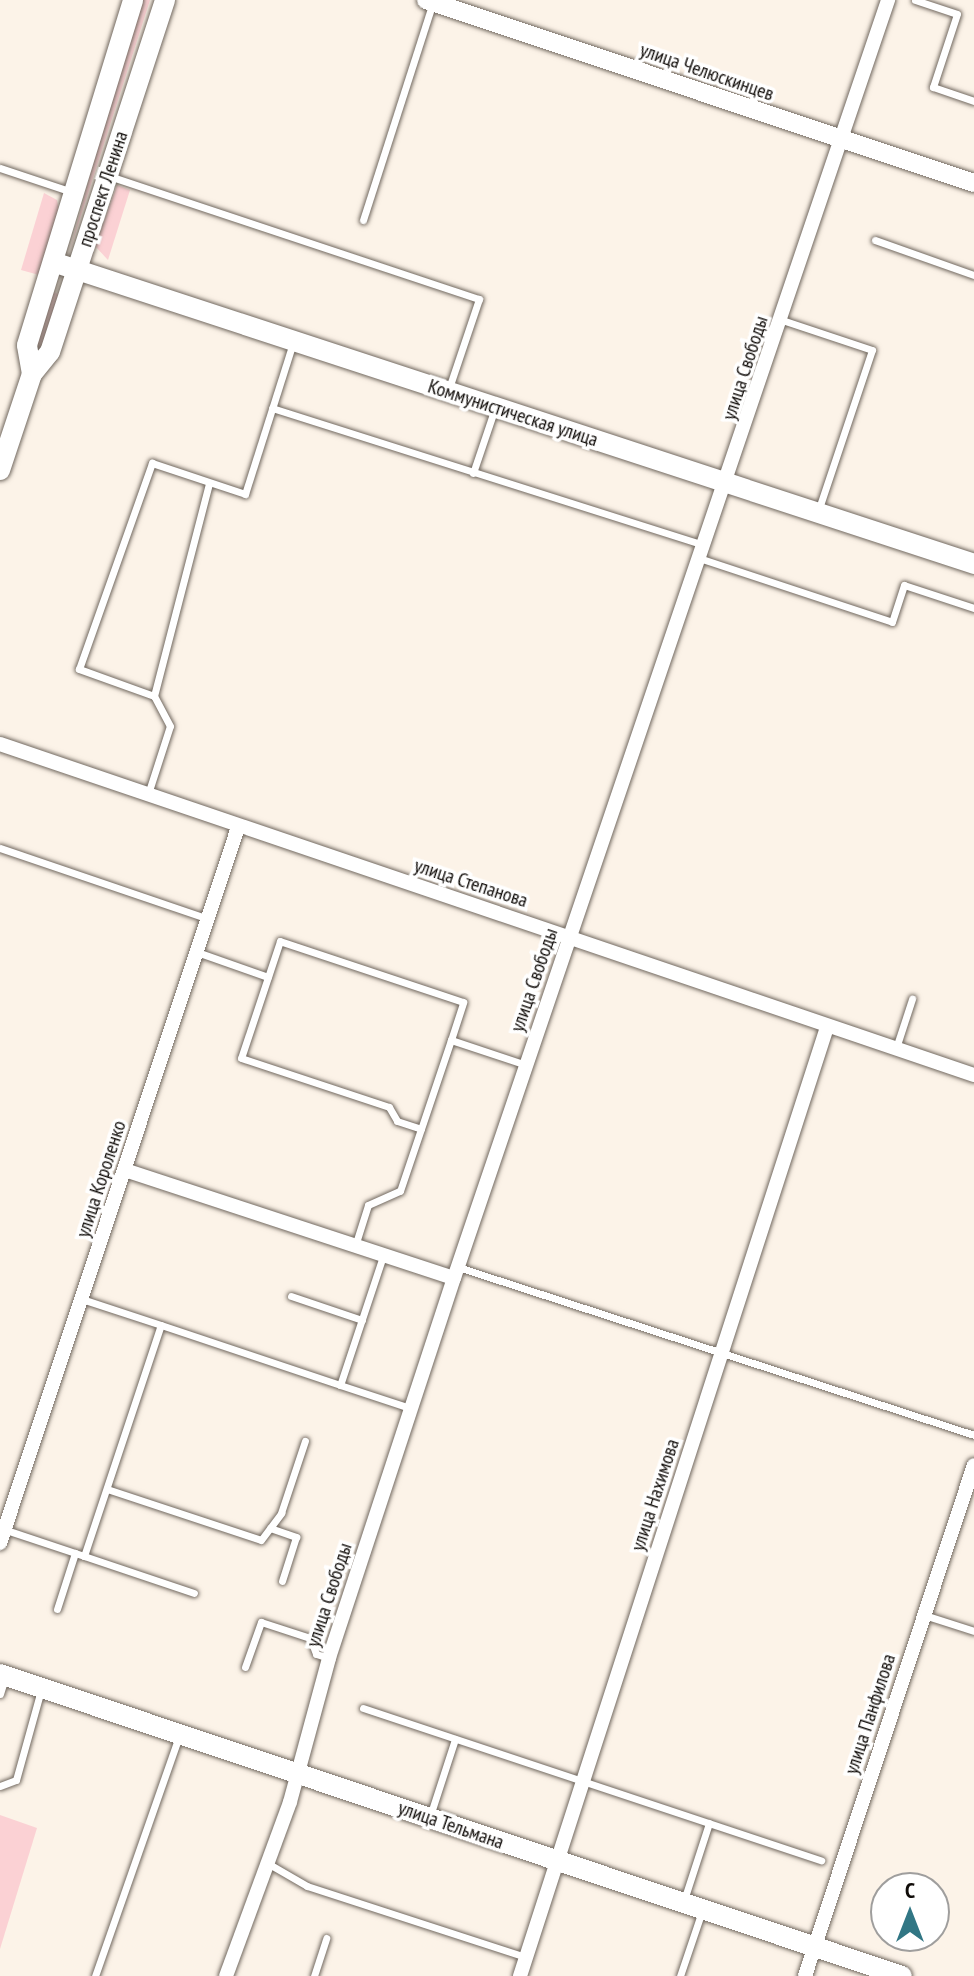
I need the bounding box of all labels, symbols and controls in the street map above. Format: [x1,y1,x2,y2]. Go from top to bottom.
street label: улица Челюскинцев [637,38,777,106]
street label: проспект Ленина [73,128,133,250]
street label: улица Свободы [717,313,773,423]
street label: Коммунистическая улица [425,374,601,452]
street label: улица Степанова [411,853,531,913]
street label: улица Свободы [505,925,563,1035]
street label: улица Короленко [71,1118,131,1240]
street label: улица Нахимова [626,1436,684,1554]
street label: улица Свободы [301,1540,357,1650]
street label: улица Панфилова [839,1651,901,1777]
street label: улица Тельмана [395,1796,507,1854]
north arrow [870,1872,950,1952]
text: С [905,1876,915,1904]

